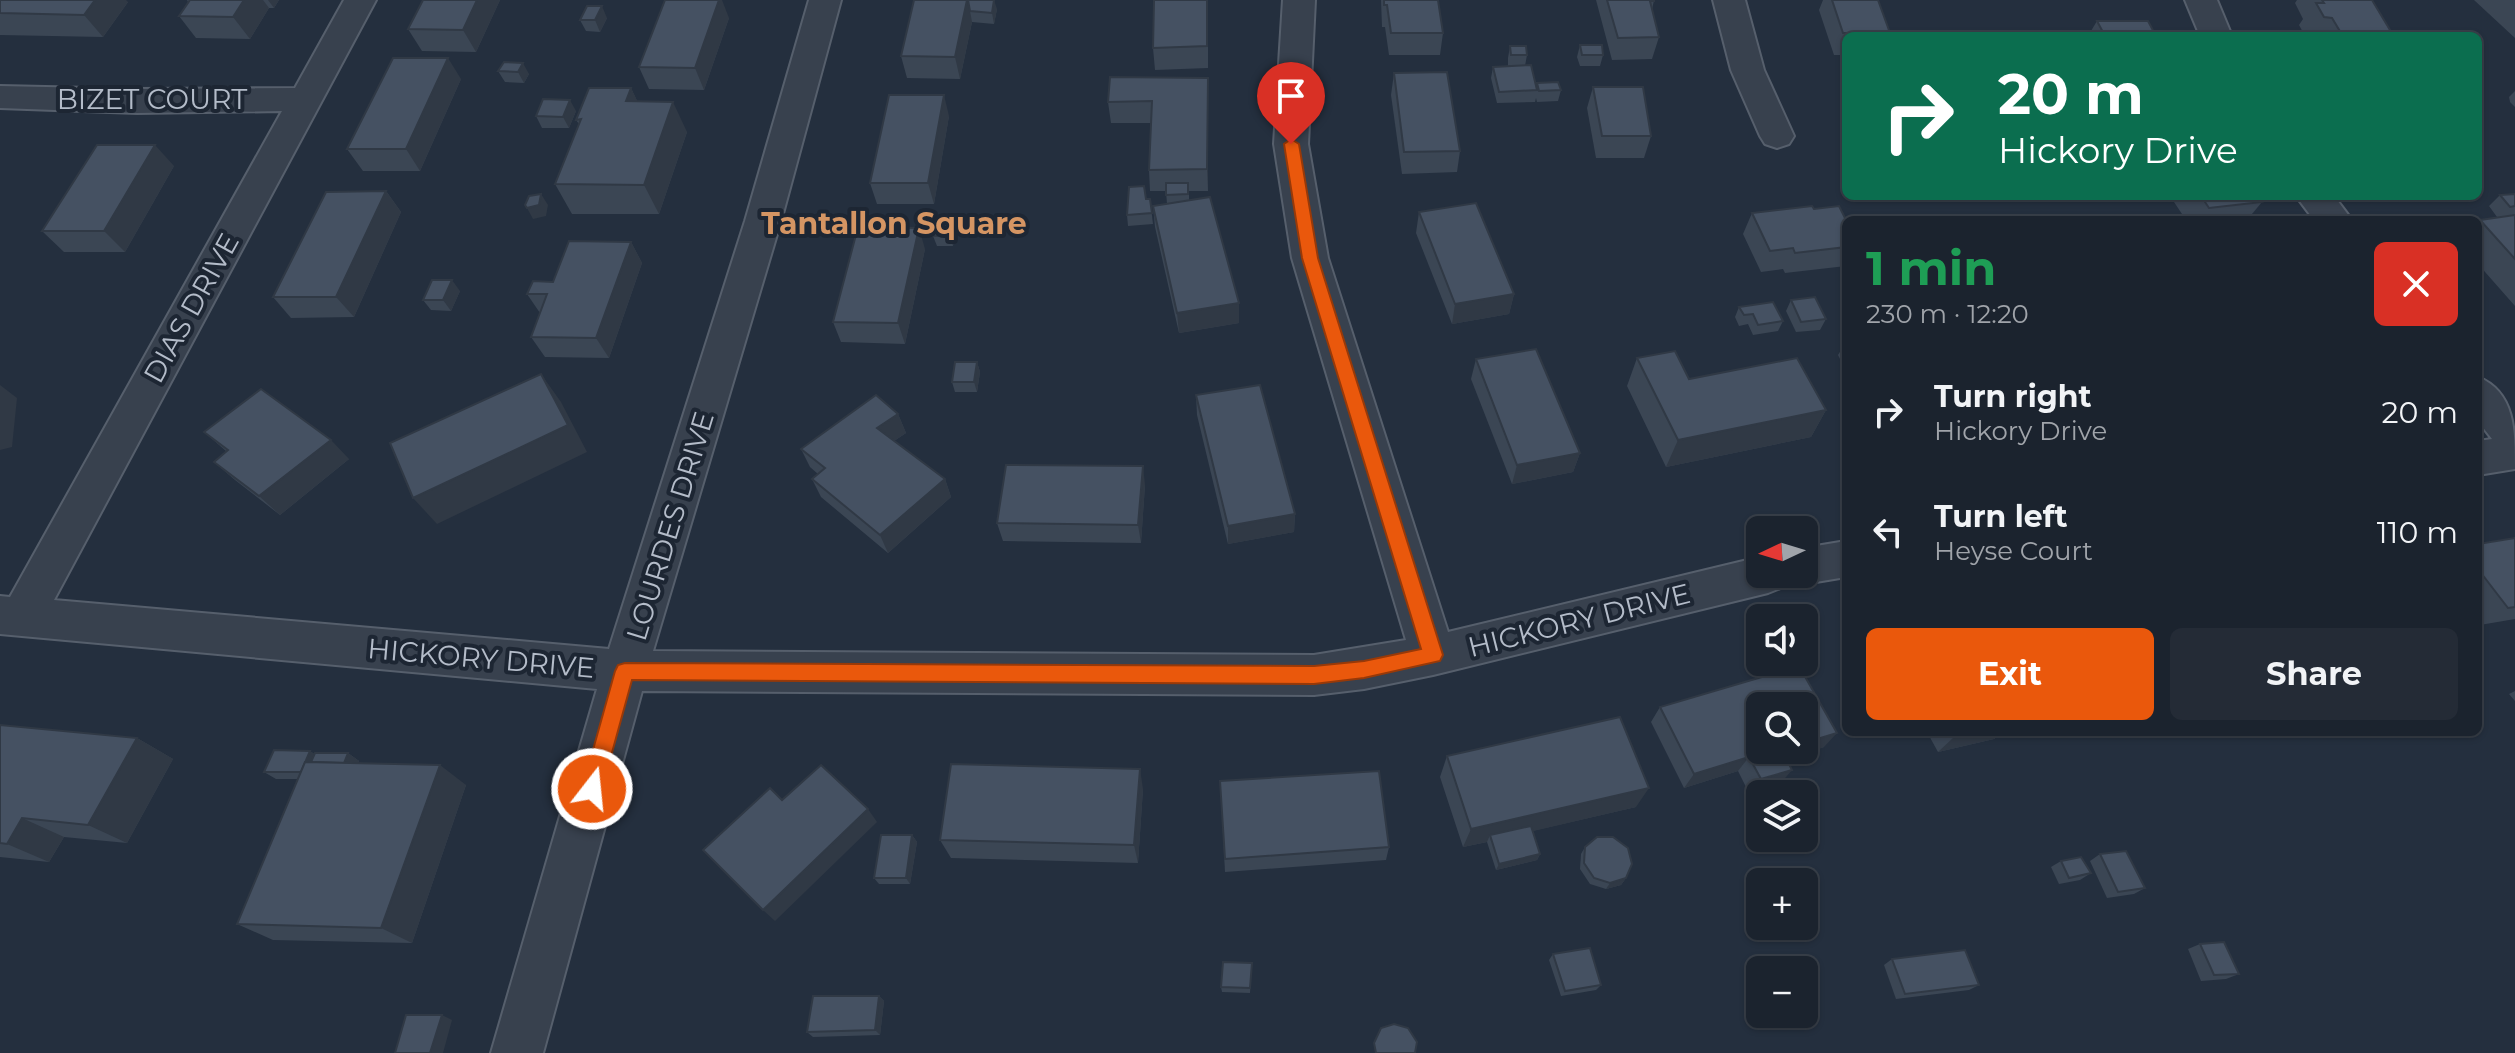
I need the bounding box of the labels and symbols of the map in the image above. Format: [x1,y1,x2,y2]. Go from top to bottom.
pin [1257,62,1325,144]
street label: BIZET COURT [57,82,247,116]
district label: Tantallon Square [761,205,1027,242]
street label: DIAS DRIVE [136,227,246,389]
street label: LOURDES DRIVE [619,407,721,645]
north arrow [1746,516,1818,588]
street label: HICKORY DRIVE [1464,576,1694,664]
street label: HICKORY DRIVE [366,631,596,685]
position arrow [550,747,634,831]

